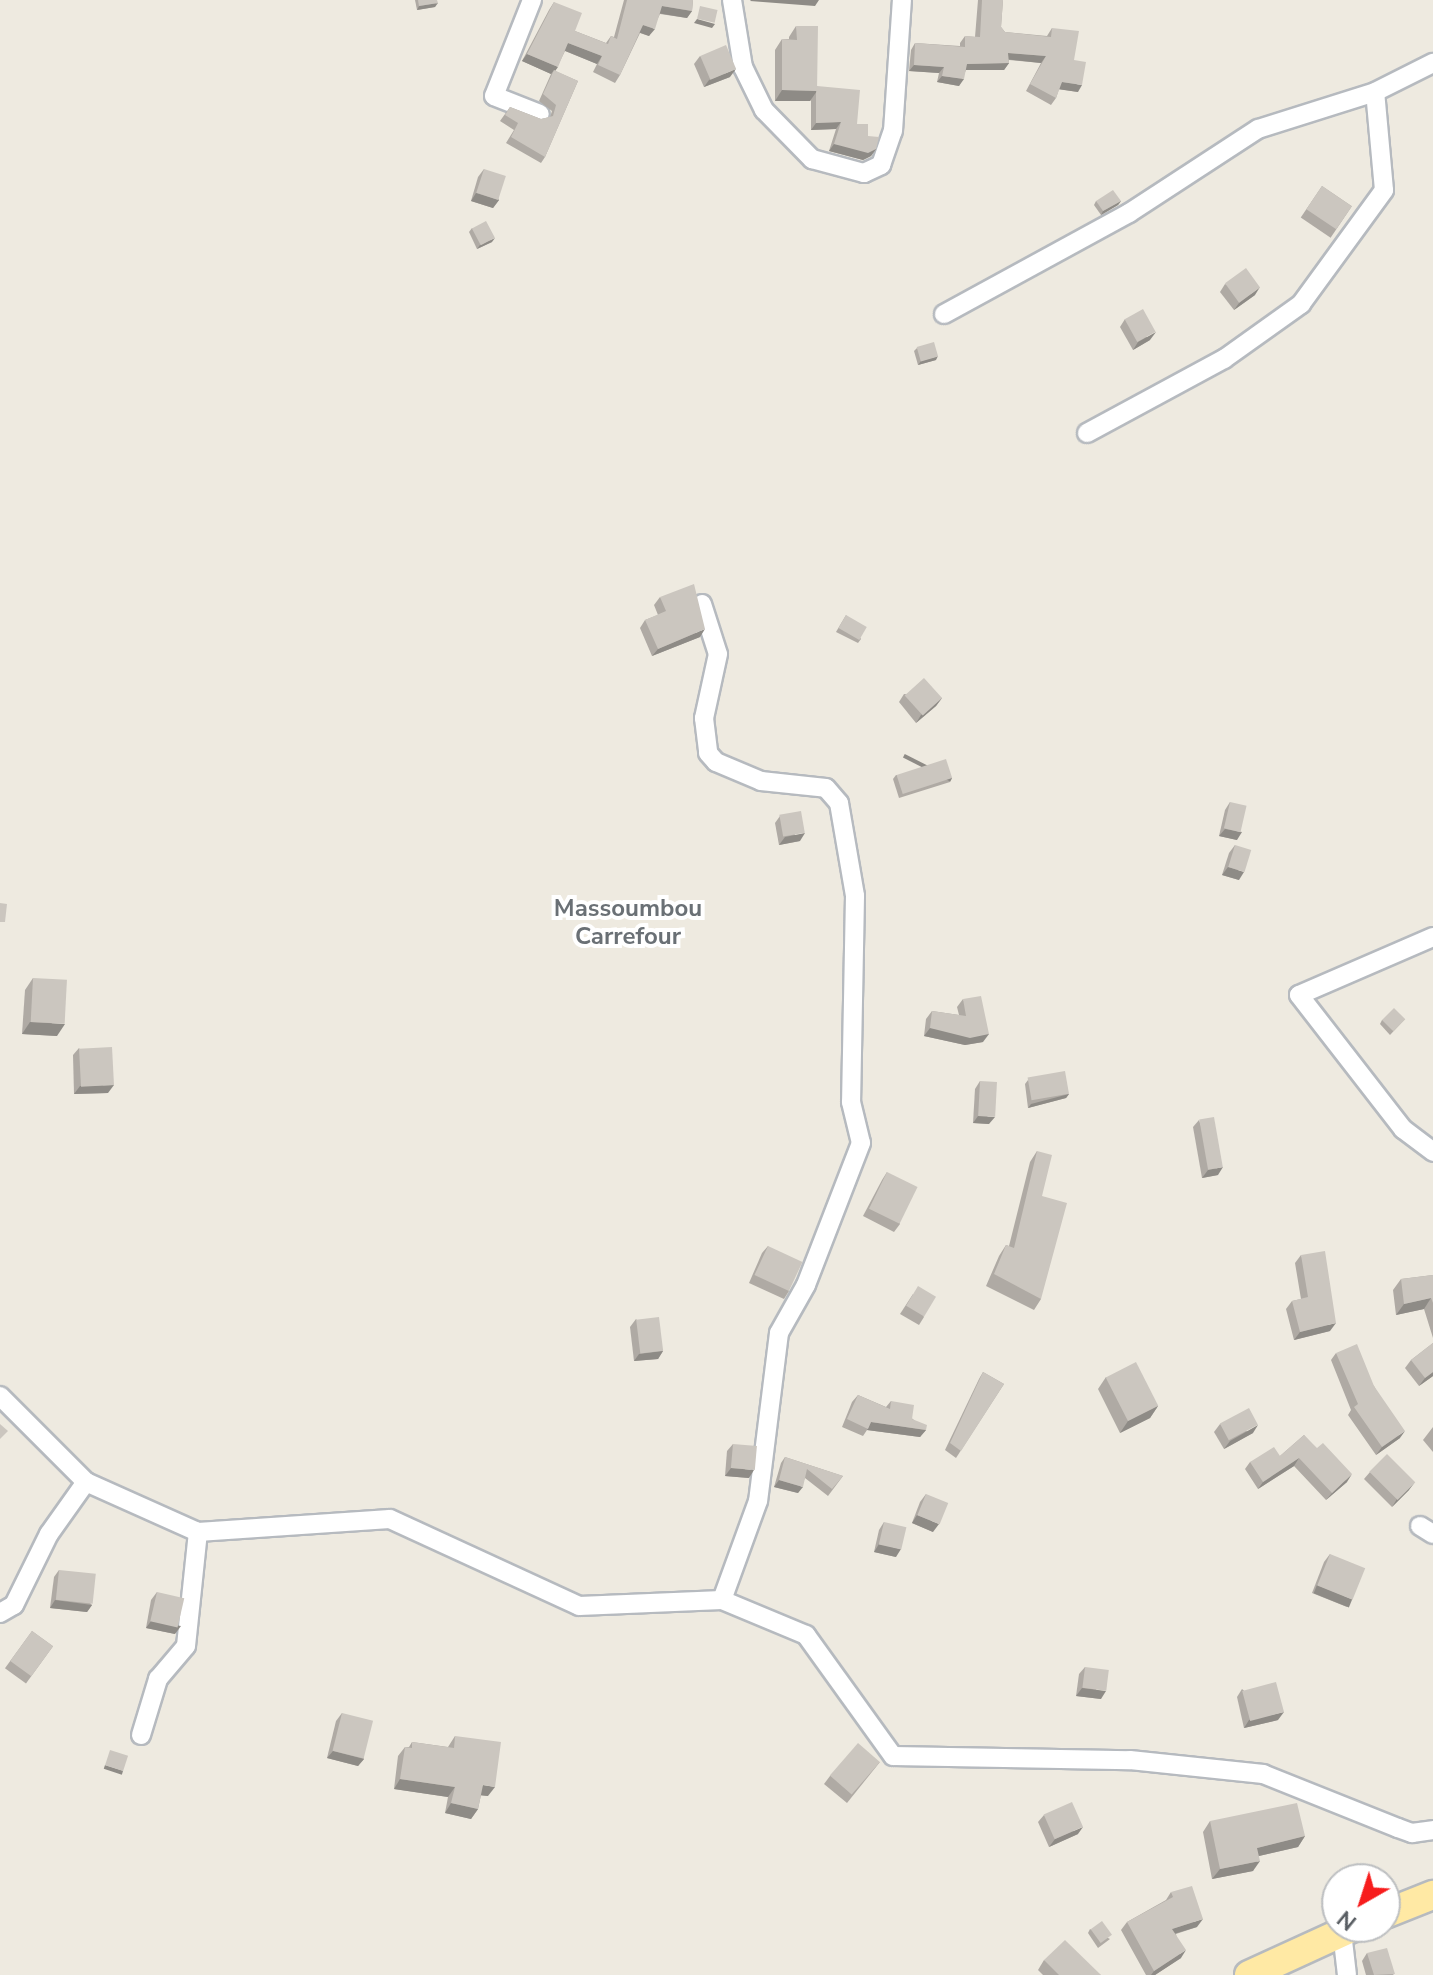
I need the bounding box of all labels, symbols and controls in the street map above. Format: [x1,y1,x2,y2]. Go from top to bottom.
district label: Massoumbou Carrefour [554,895,702,951]
north arrow [1321,1863,1401,1943]
text: N [1331,1903,1363,1937]

